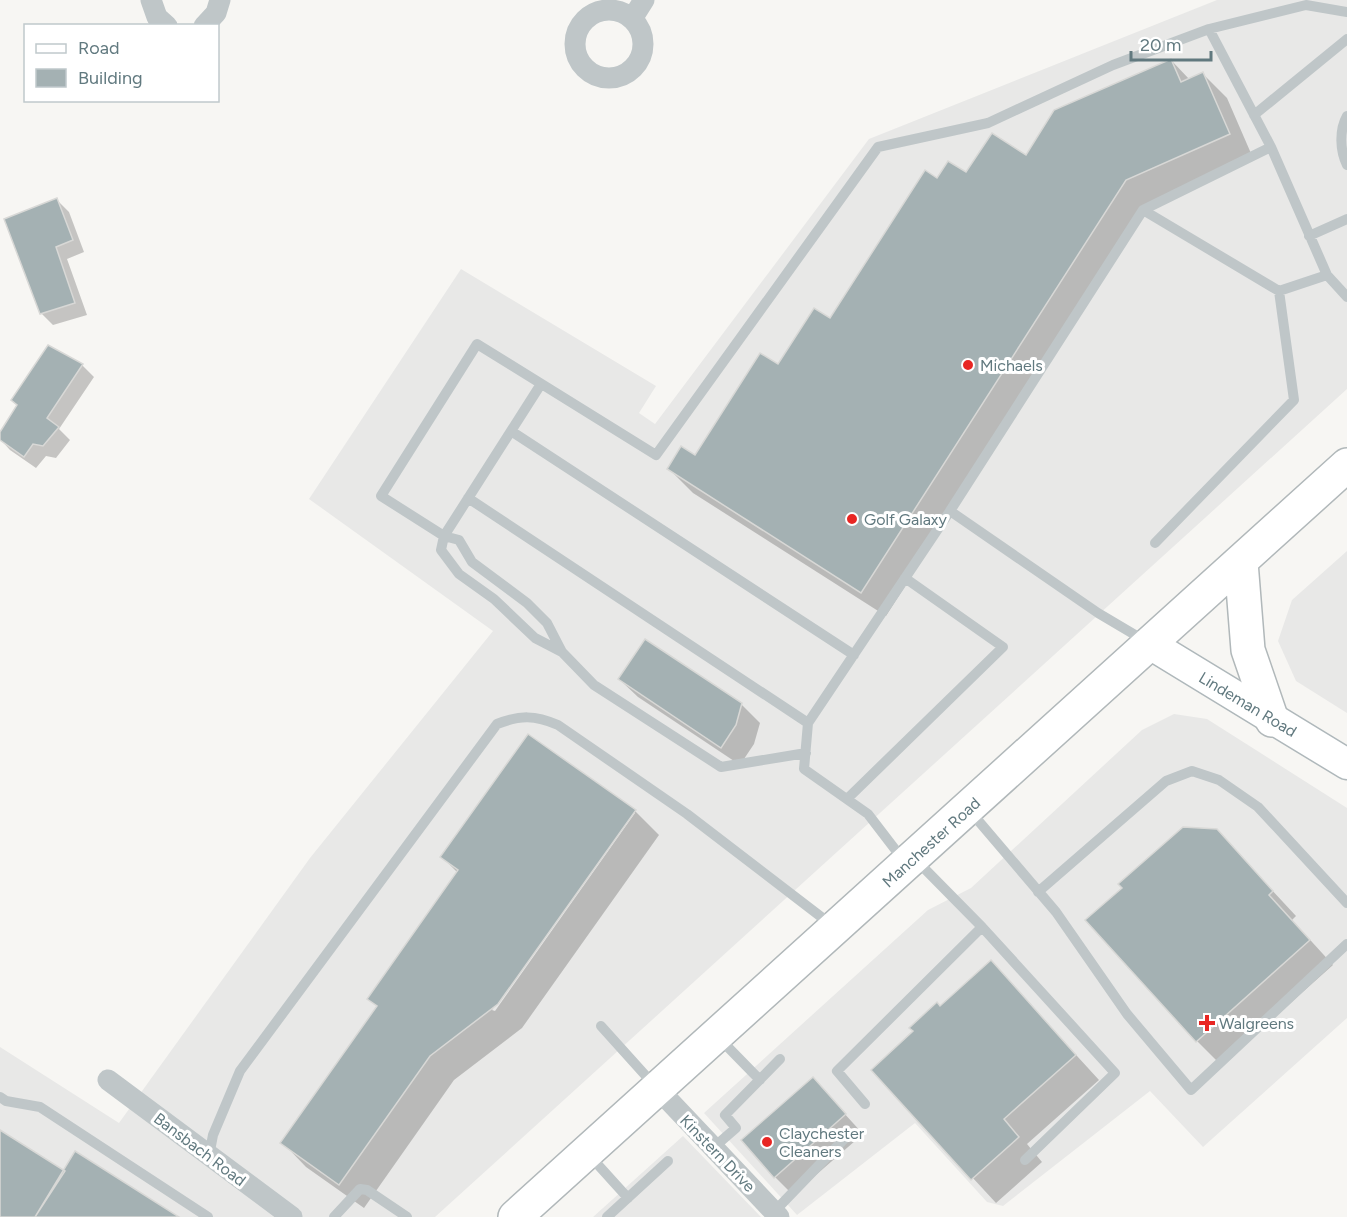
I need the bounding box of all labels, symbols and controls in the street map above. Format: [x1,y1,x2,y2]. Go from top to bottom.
legend [24,24,219,102]
scale bar [1131,24,1210,62]
text: 20 m [1140,34,1181,56]
text: Road [78,37,119,59]
text: Building [78,67,143,89]
place label: Michaels [980,356,1043,375]
marker: Michaels [961,358,975,372]
place label: Golf Galaxy [864,510,947,529]
marker: Golf Galaxy [845,512,859,526]
street label: Lindeman Road [1195,668,1300,741]
street label: Manchester Road [878,793,984,891]
place label: Walgreens [1219,1014,1294,1033]
marker: Walgreens [1200,1016,1214,1030]
street label: Bansbach Road [150,1109,249,1190]
street label: Kinstern Drive [676,1111,759,1196]
place label: Claychester Cleaners [779,1124,865,1161]
marker: Claychester Cleaners [760,1135,774,1149]

